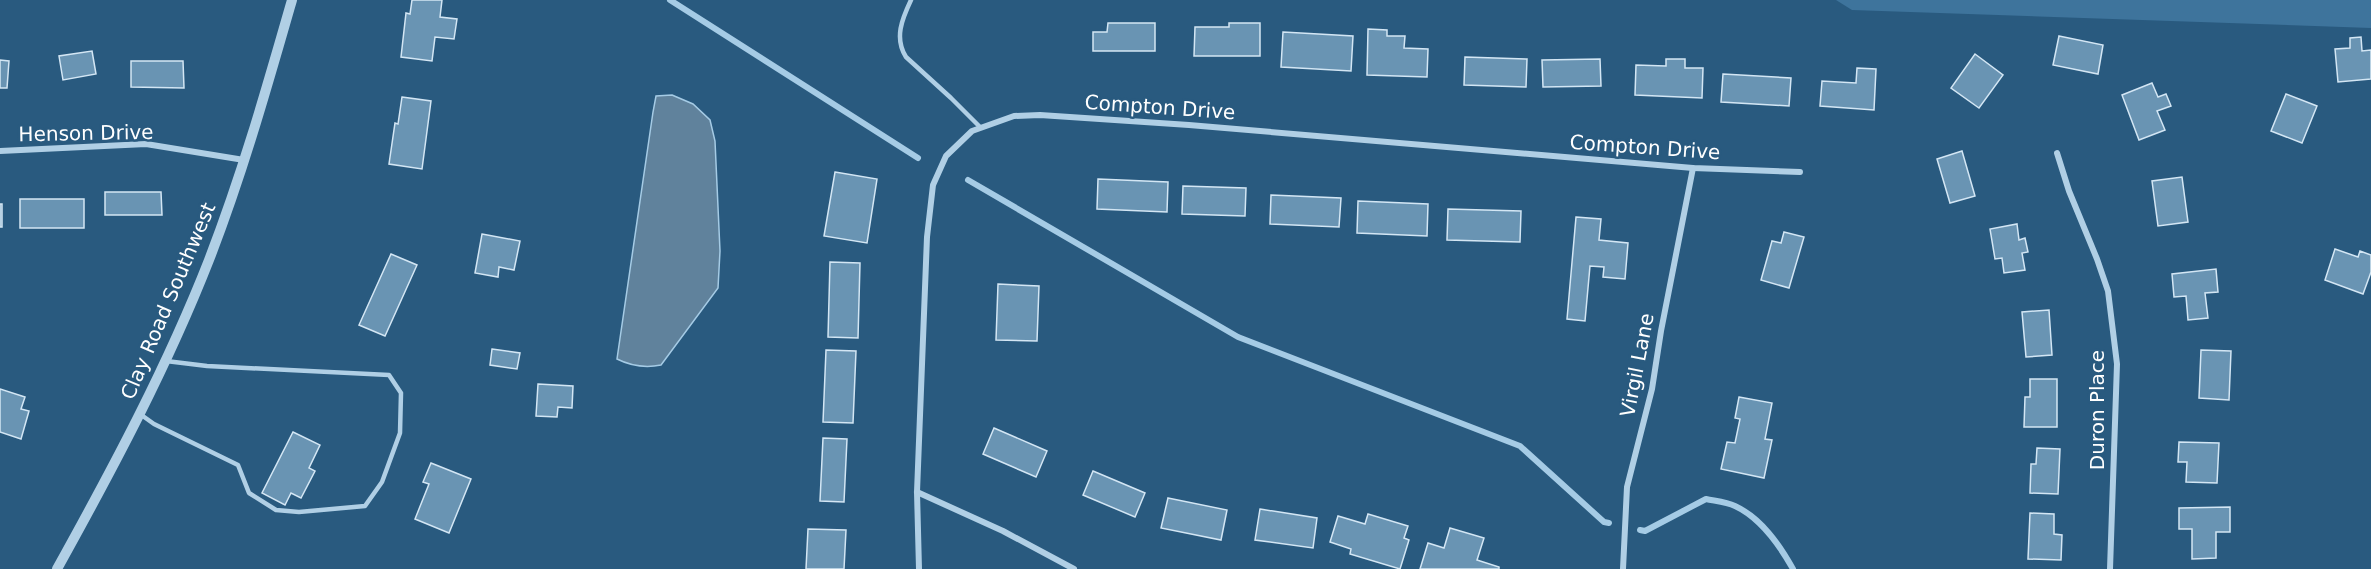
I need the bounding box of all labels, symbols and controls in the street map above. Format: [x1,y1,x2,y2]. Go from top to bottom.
street label: Compton Drive [1084,90,1236,124]
street label: Henson Drive [18,120,154,146]
street label: Compton Drive [1569,130,1721,164]
street label: Clay Road Southwest [116,199,220,403]
street label: Virgil Lane [1615,311,1659,419]
street label: Duron Place [2085,350,2109,470]

